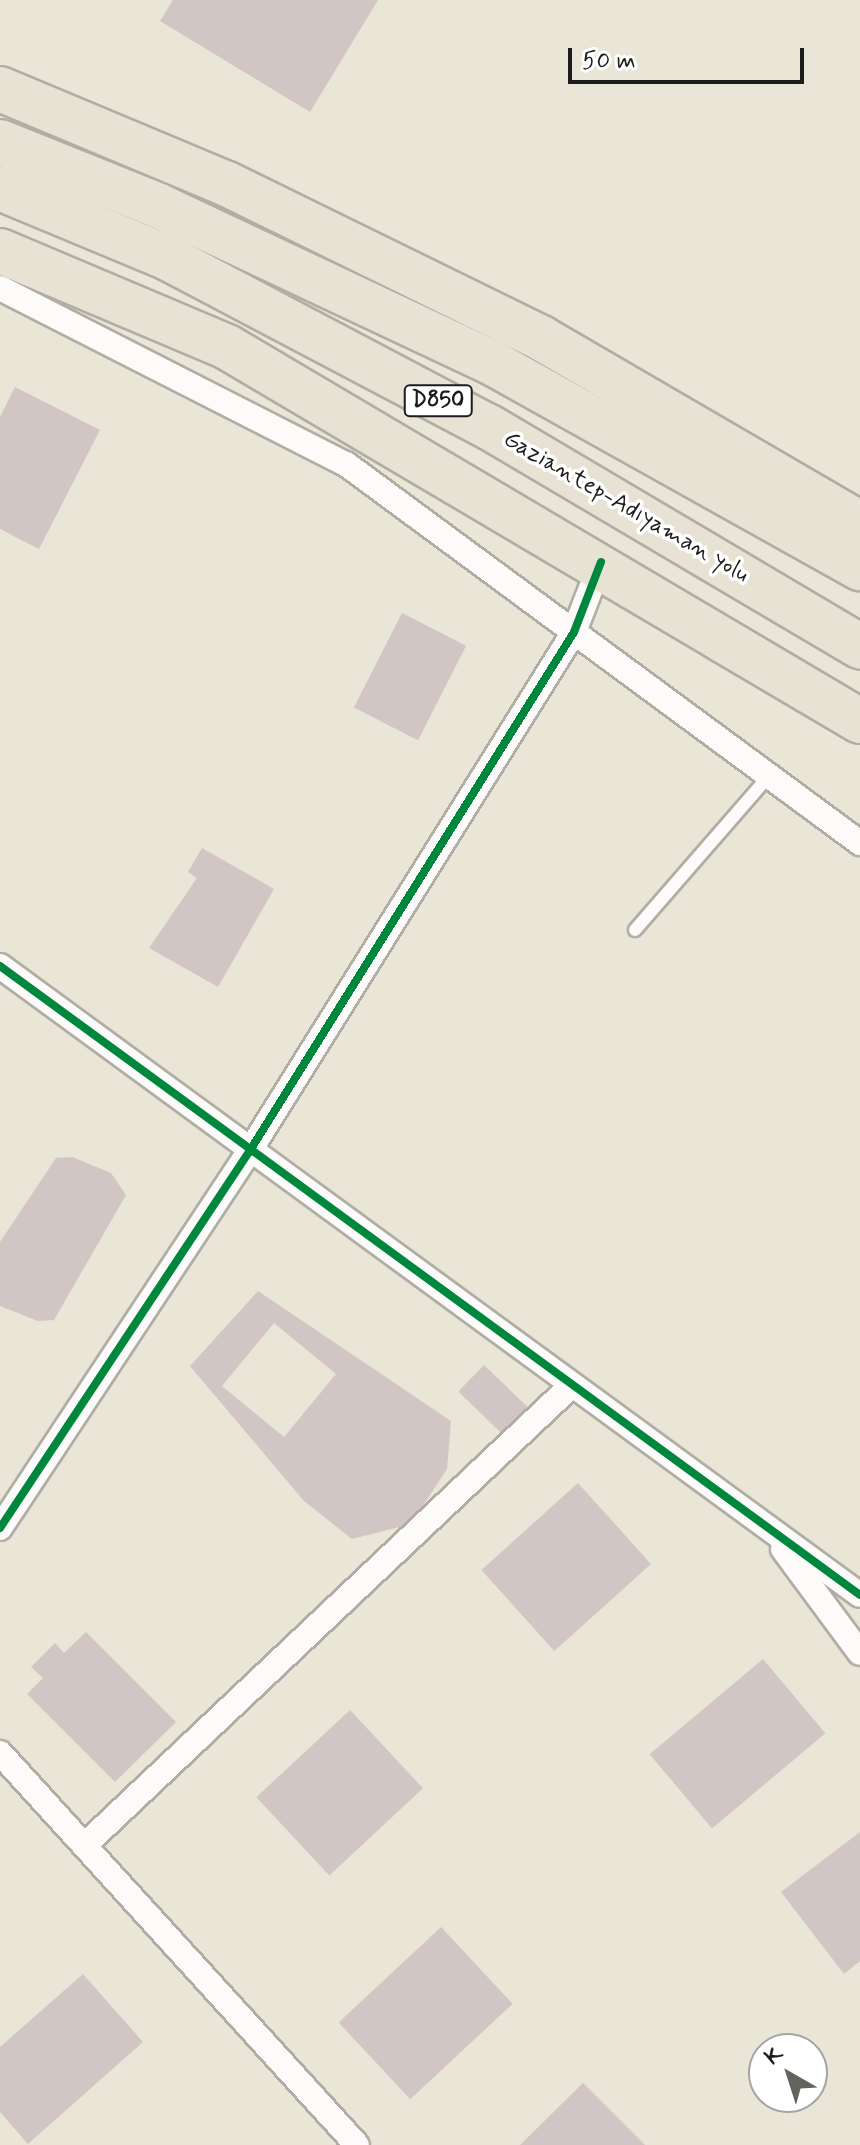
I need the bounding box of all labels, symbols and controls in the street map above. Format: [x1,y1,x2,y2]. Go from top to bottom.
scale bar [572,32,808,82]
text: 50 m [582,46,636,77]
road number: D850 [402,383,474,419]
street label: Gaziantep-Adıyaman yolu [499,425,753,589]
north arrow [748,2033,828,2113]
text: K [759,2040,789,2072]

